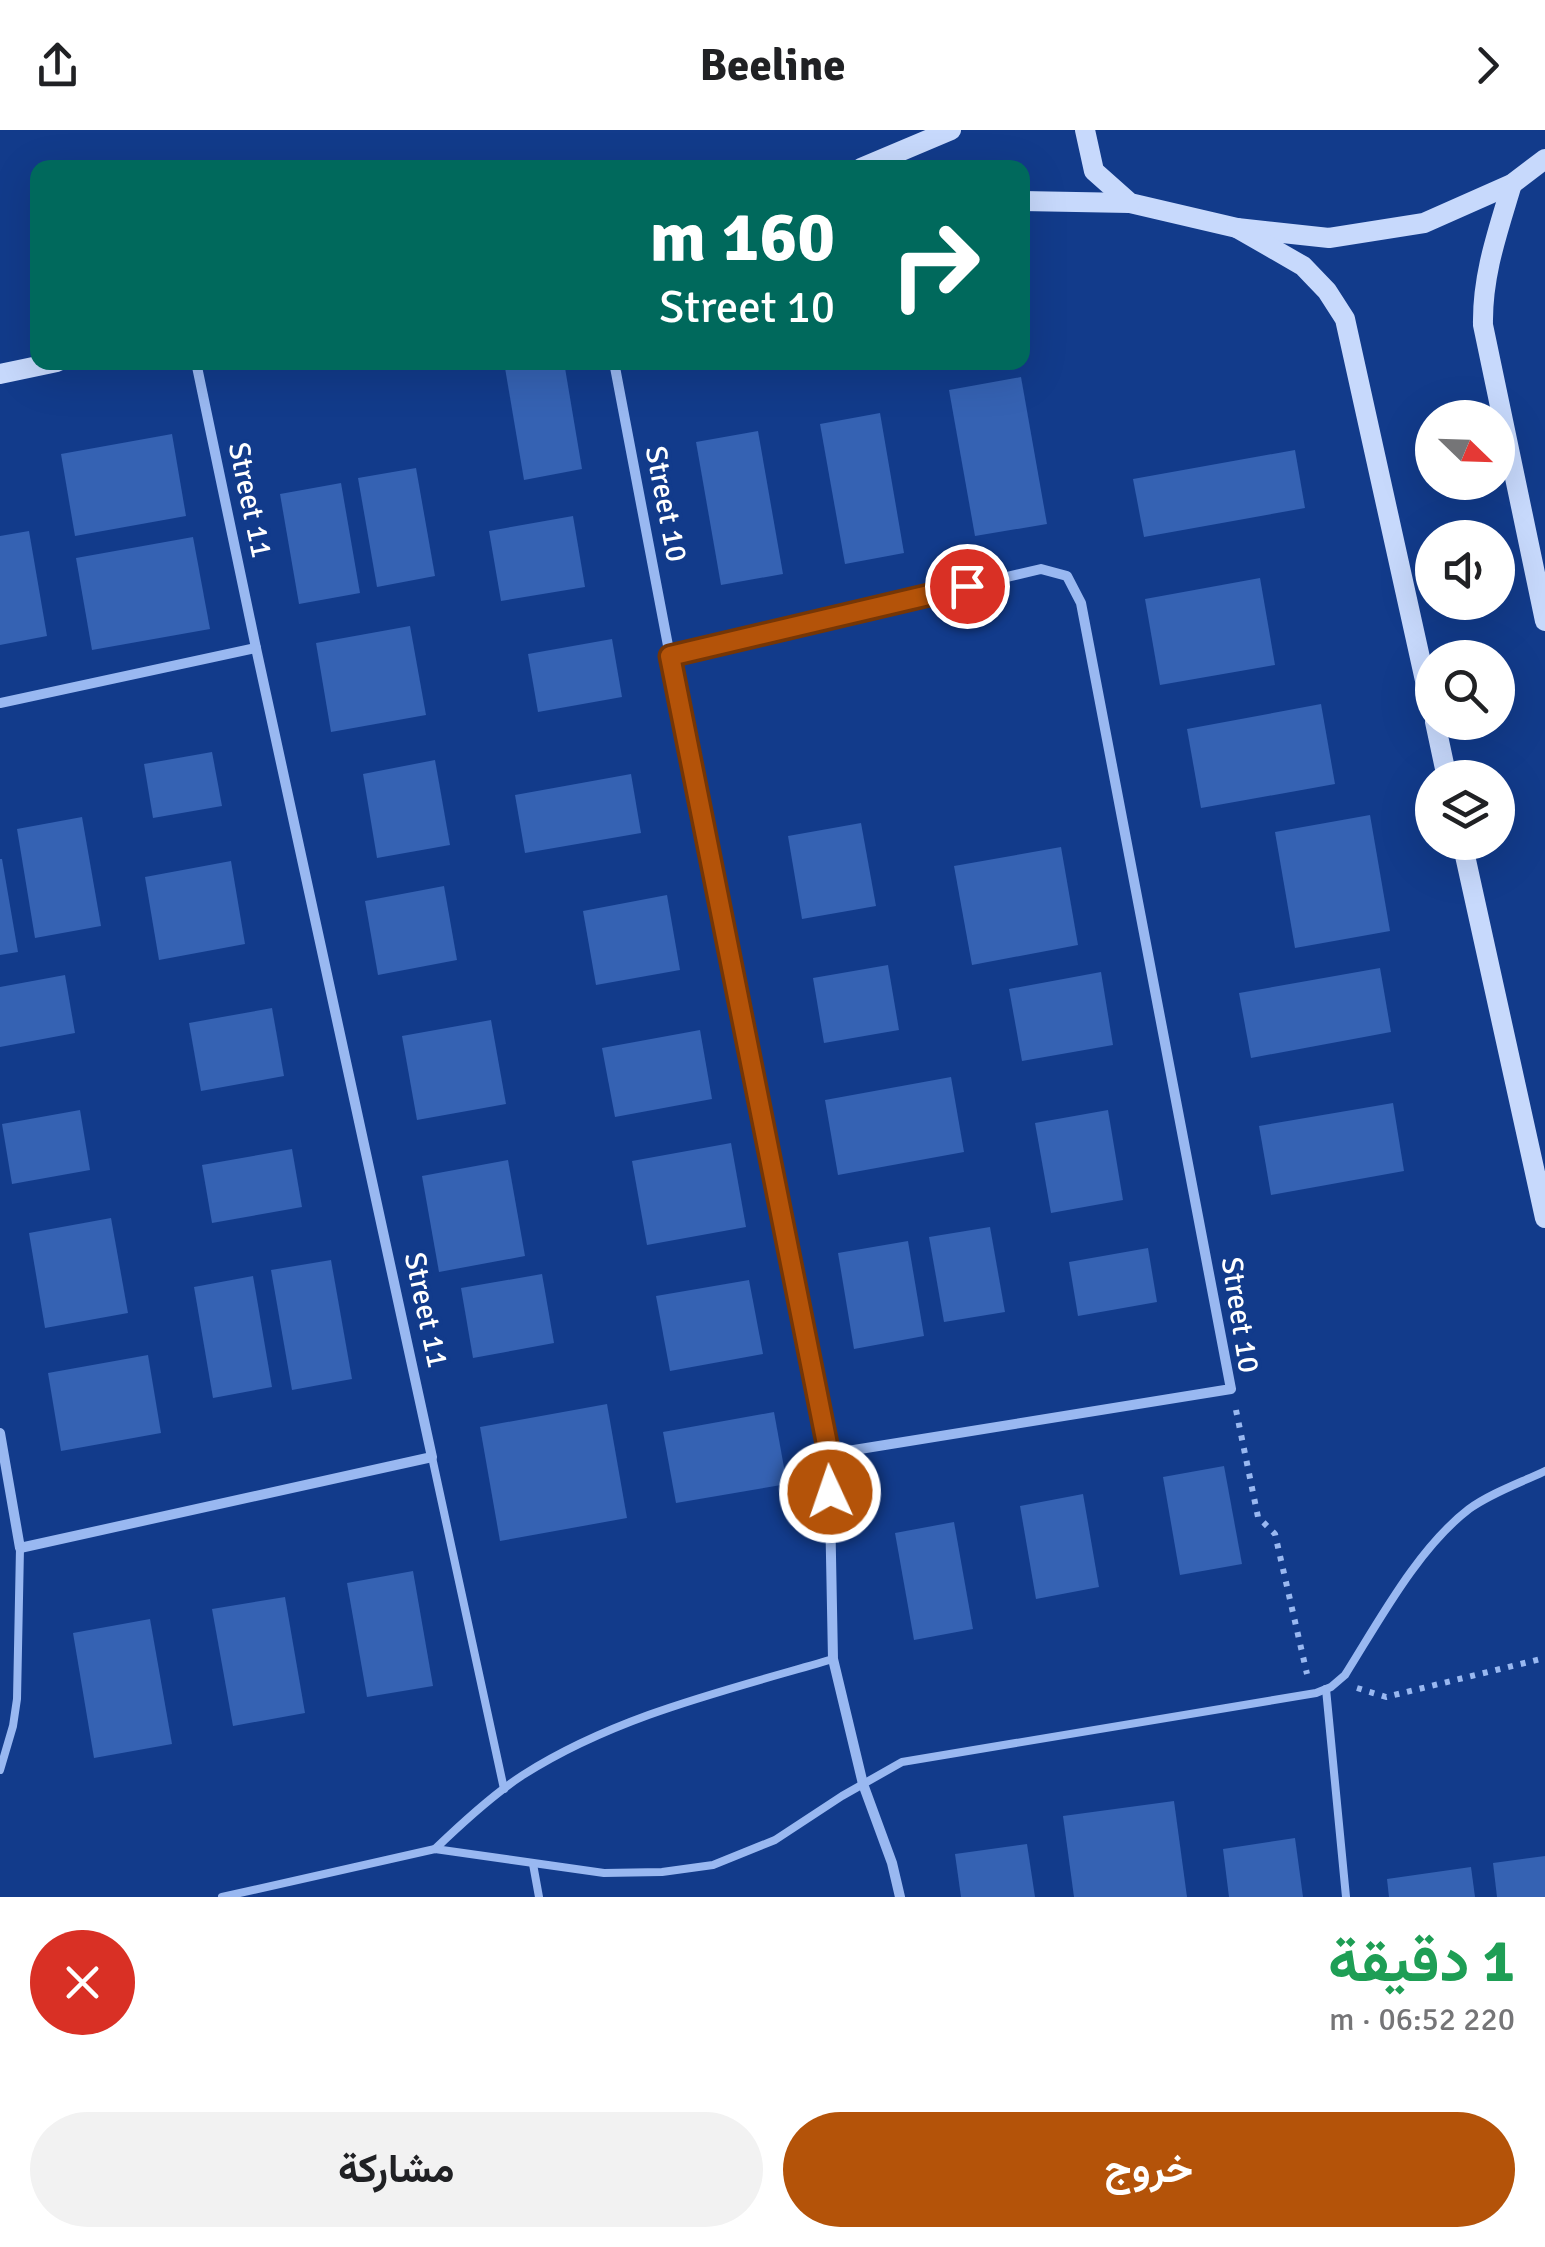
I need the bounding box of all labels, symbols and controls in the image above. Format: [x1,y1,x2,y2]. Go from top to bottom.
icon: share [30,38,85,93]
text: Beeline [699,38,846,93]
icon: forward [1460,38,1515,93]
text: 160 m [650,194,835,280]
icon: right [870,200,1000,330]
text: Street 10 [659,280,835,335]
north arrow [1415,400,1515,500]
map controls [1415,400,1515,860]
street label: Street 11 [220,439,280,561]
street label: Street 10 [637,443,695,565]
button: sound [1415,520,1515,620]
pin [925,544,1010,629]
icon: arrive [940,559,995,614]
button: search [1415,640,1515,740]
button: layers [1415,760,1515,860]
street label: Street 11 [396,1249,456,1371]
street label: Street 10 [1213,1254,1267,1376]
position arrow [778,1440,882,1544]
text: 1 دقيقة [1328,1925,1515,1999]
button: close [30,1930,135,2035]
text: 220 m · 06:52 [1329,2000,1515,2039]
button: مشاركة [30,2112,763,2227]
button: خروج [783,2112,1515,2227]

